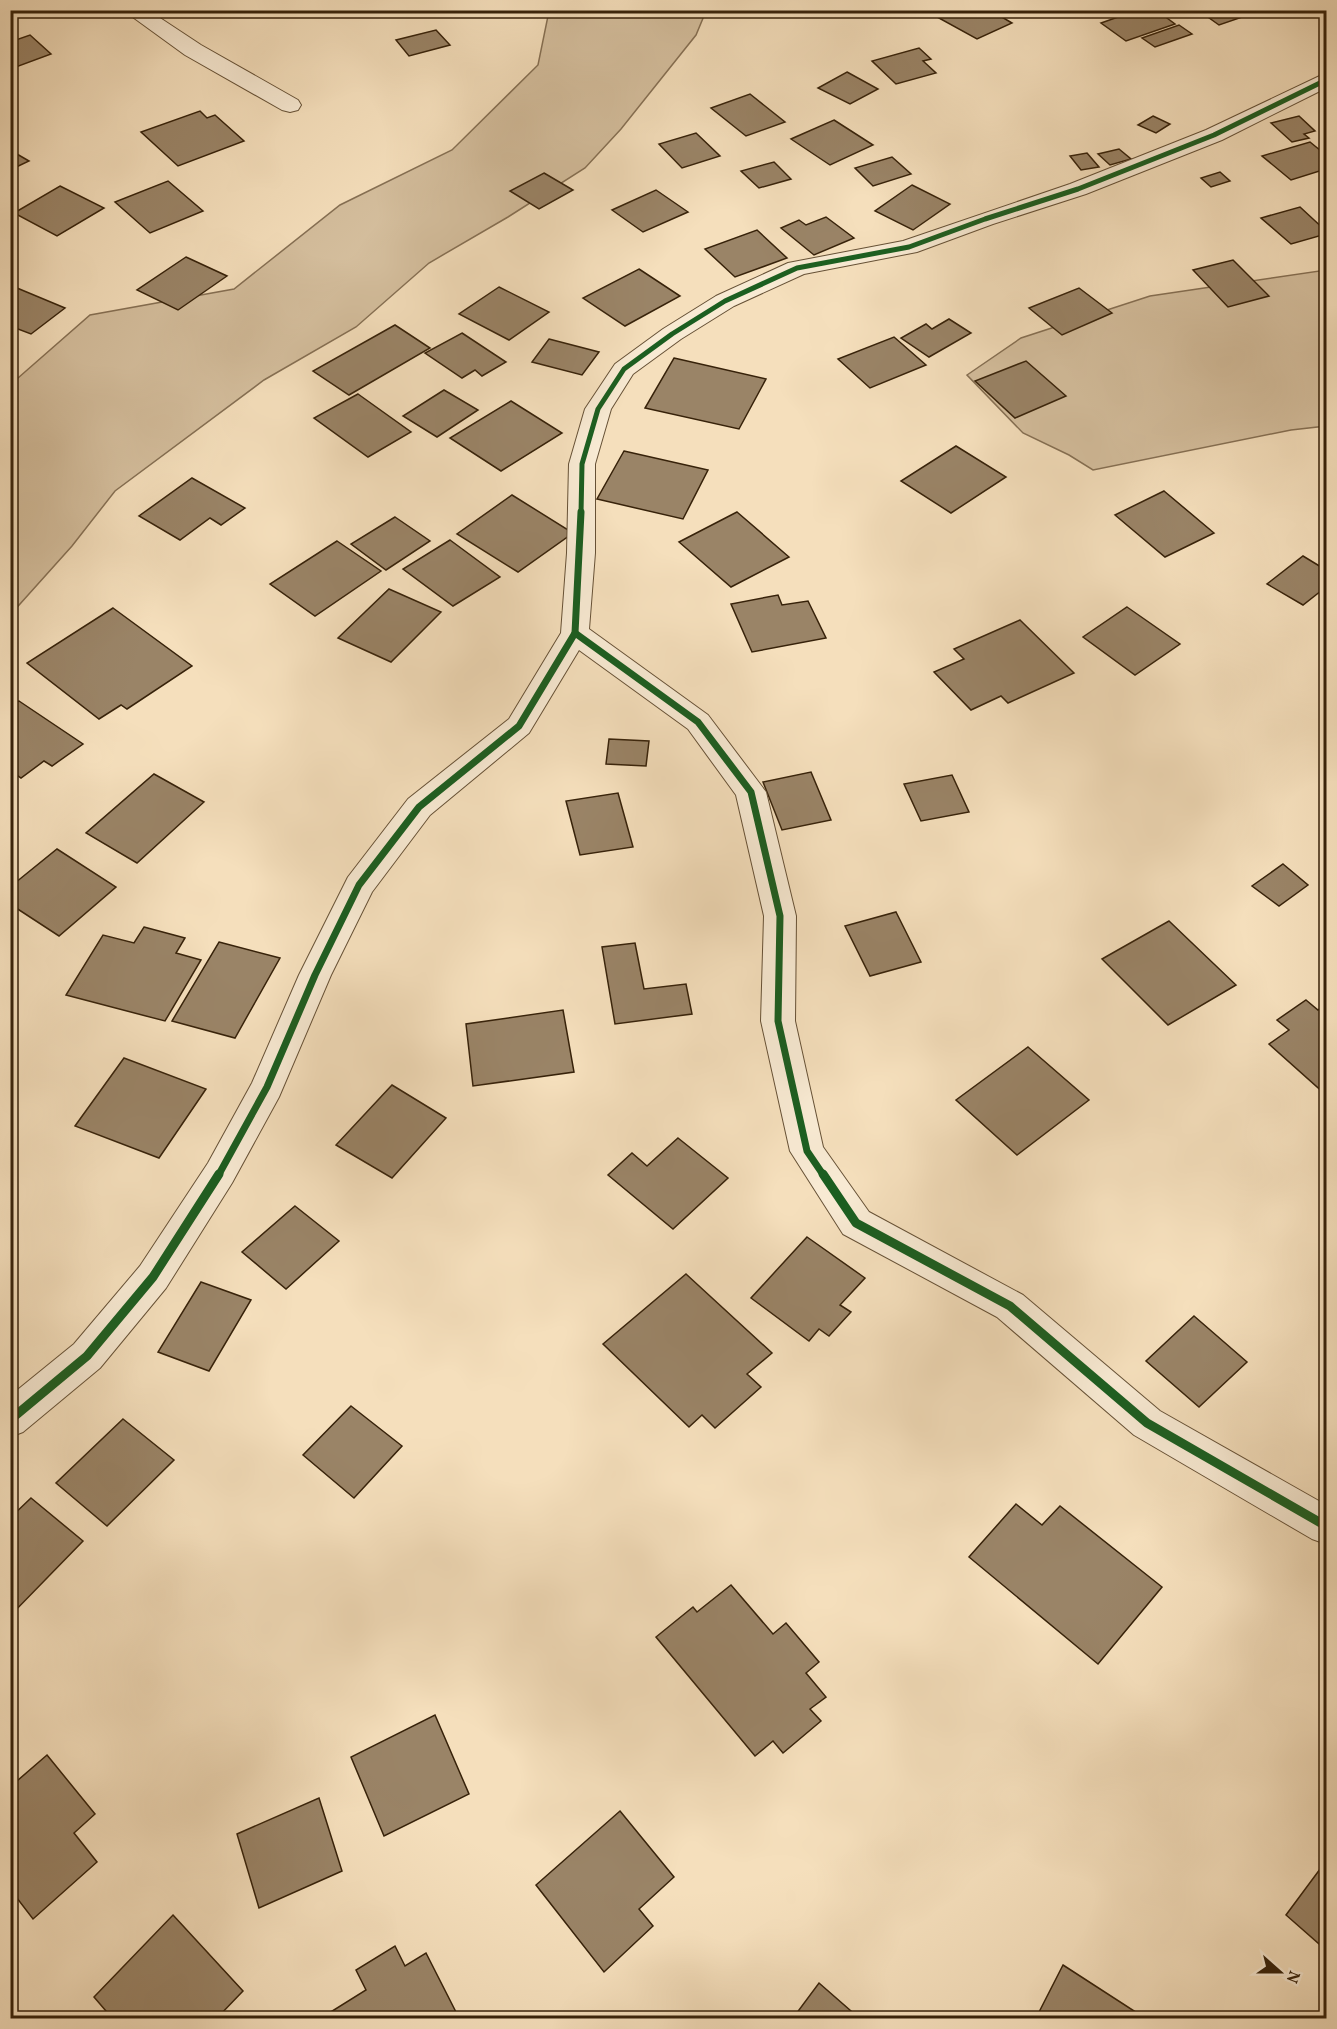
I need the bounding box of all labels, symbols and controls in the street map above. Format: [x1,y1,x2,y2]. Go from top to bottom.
north arrow [1250,1942,1310,2002]
text: N [1280,1967,1304,1986]

